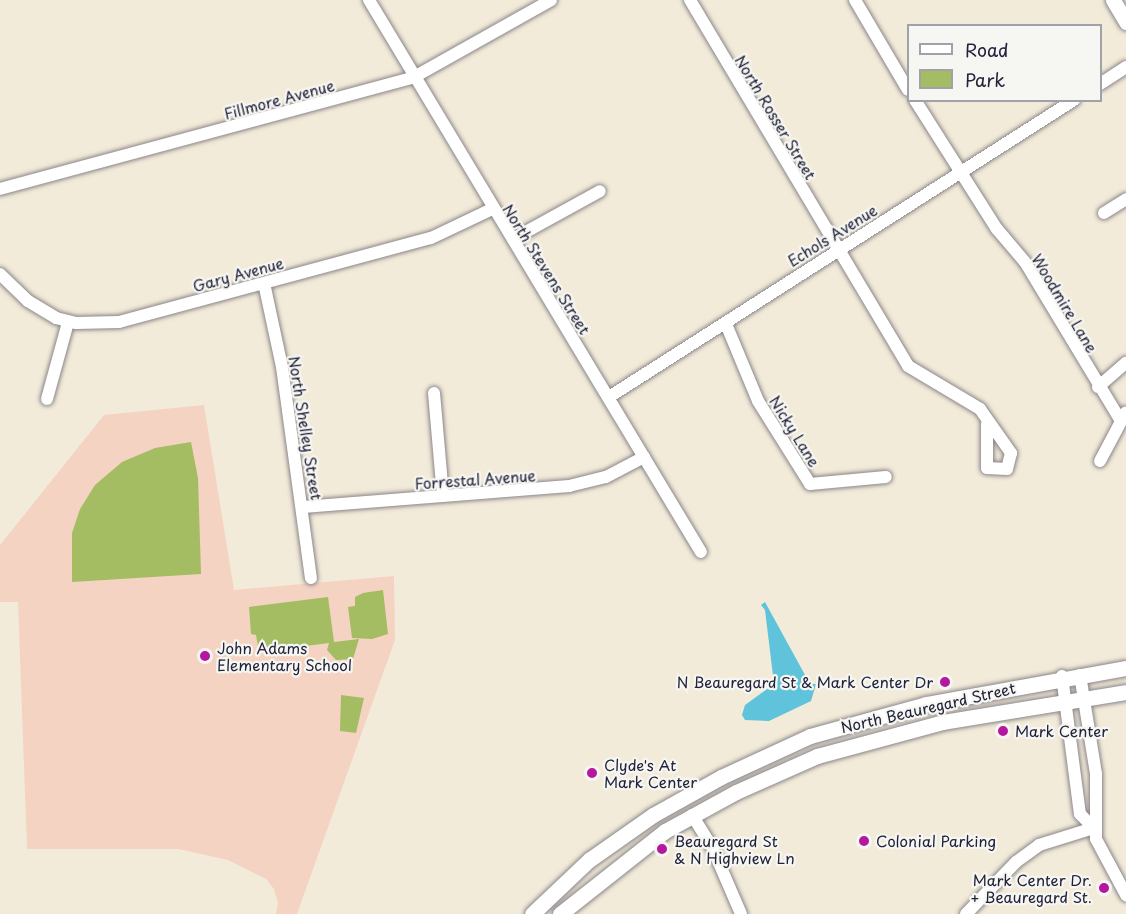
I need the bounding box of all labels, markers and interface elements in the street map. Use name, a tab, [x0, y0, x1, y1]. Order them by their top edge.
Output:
legend	[907, 24, 1102, 102]
text: Road	[965, 36, 1009, 63]
street label: North Rosser Street	[731, 51, 821, 183]
text: Park	[965, 66, 1005, 93]
street label: Fillmore Avenue	[222, 76, 336, 122]
street label: North Stevens Street	[499, 200, 595, 338]
street label: Echols Avenue	[784, 201, 880, 269]
street label: Woodmire Lane	[1028, 250, 1102, 356]
street label: Gary Avenue	[191, 253, 285, 295]
street label: North Shelley Street	[286, 353, 326, 503]
street label: Nicky Lane	[766, 391, 824, 471]
street label: Forrestal Avenue	[414, 466, 536, 492]
place label: John Adams Elementary School	[217, 638, 352, 673]
marker: John Adams Elementary School	[198, 649, 212, 663]
place label: N Beauregard St & Mark Center Dr	[674, 673, 933, 691]
marker: N Beauregard St & Mark Center Dr	[938, 675, 952, 689]
street label: North Beauregard Street	[838, 678, 1018, 736]
place label: Mark Center	[1015, 722, 1109, 740]
marker: Mark Center	[996, 724, 1010, 738]
place label: Clyde's At Mark Center	[604, 755, 698, 790]
marker: Clyde's At Mark Center	[585, 766, 599, 780]
place label: Beauregard St & N Highview Ln	[674, 831, 794, 866]
place label: Colonial Parking	[876, 832, 996, 850]
marker: Colonial Parking	[857, 834, 871, 848]
marker: Beauregard St & N Highview Ln	[655, 842, 669, 856]
place label: Mark Center Dr. + Beauregard St.	[969, 870, 1092, 905]
marker: Mark Center Dr. + Beauregard St.	[1097, 881, 1111, 895]

